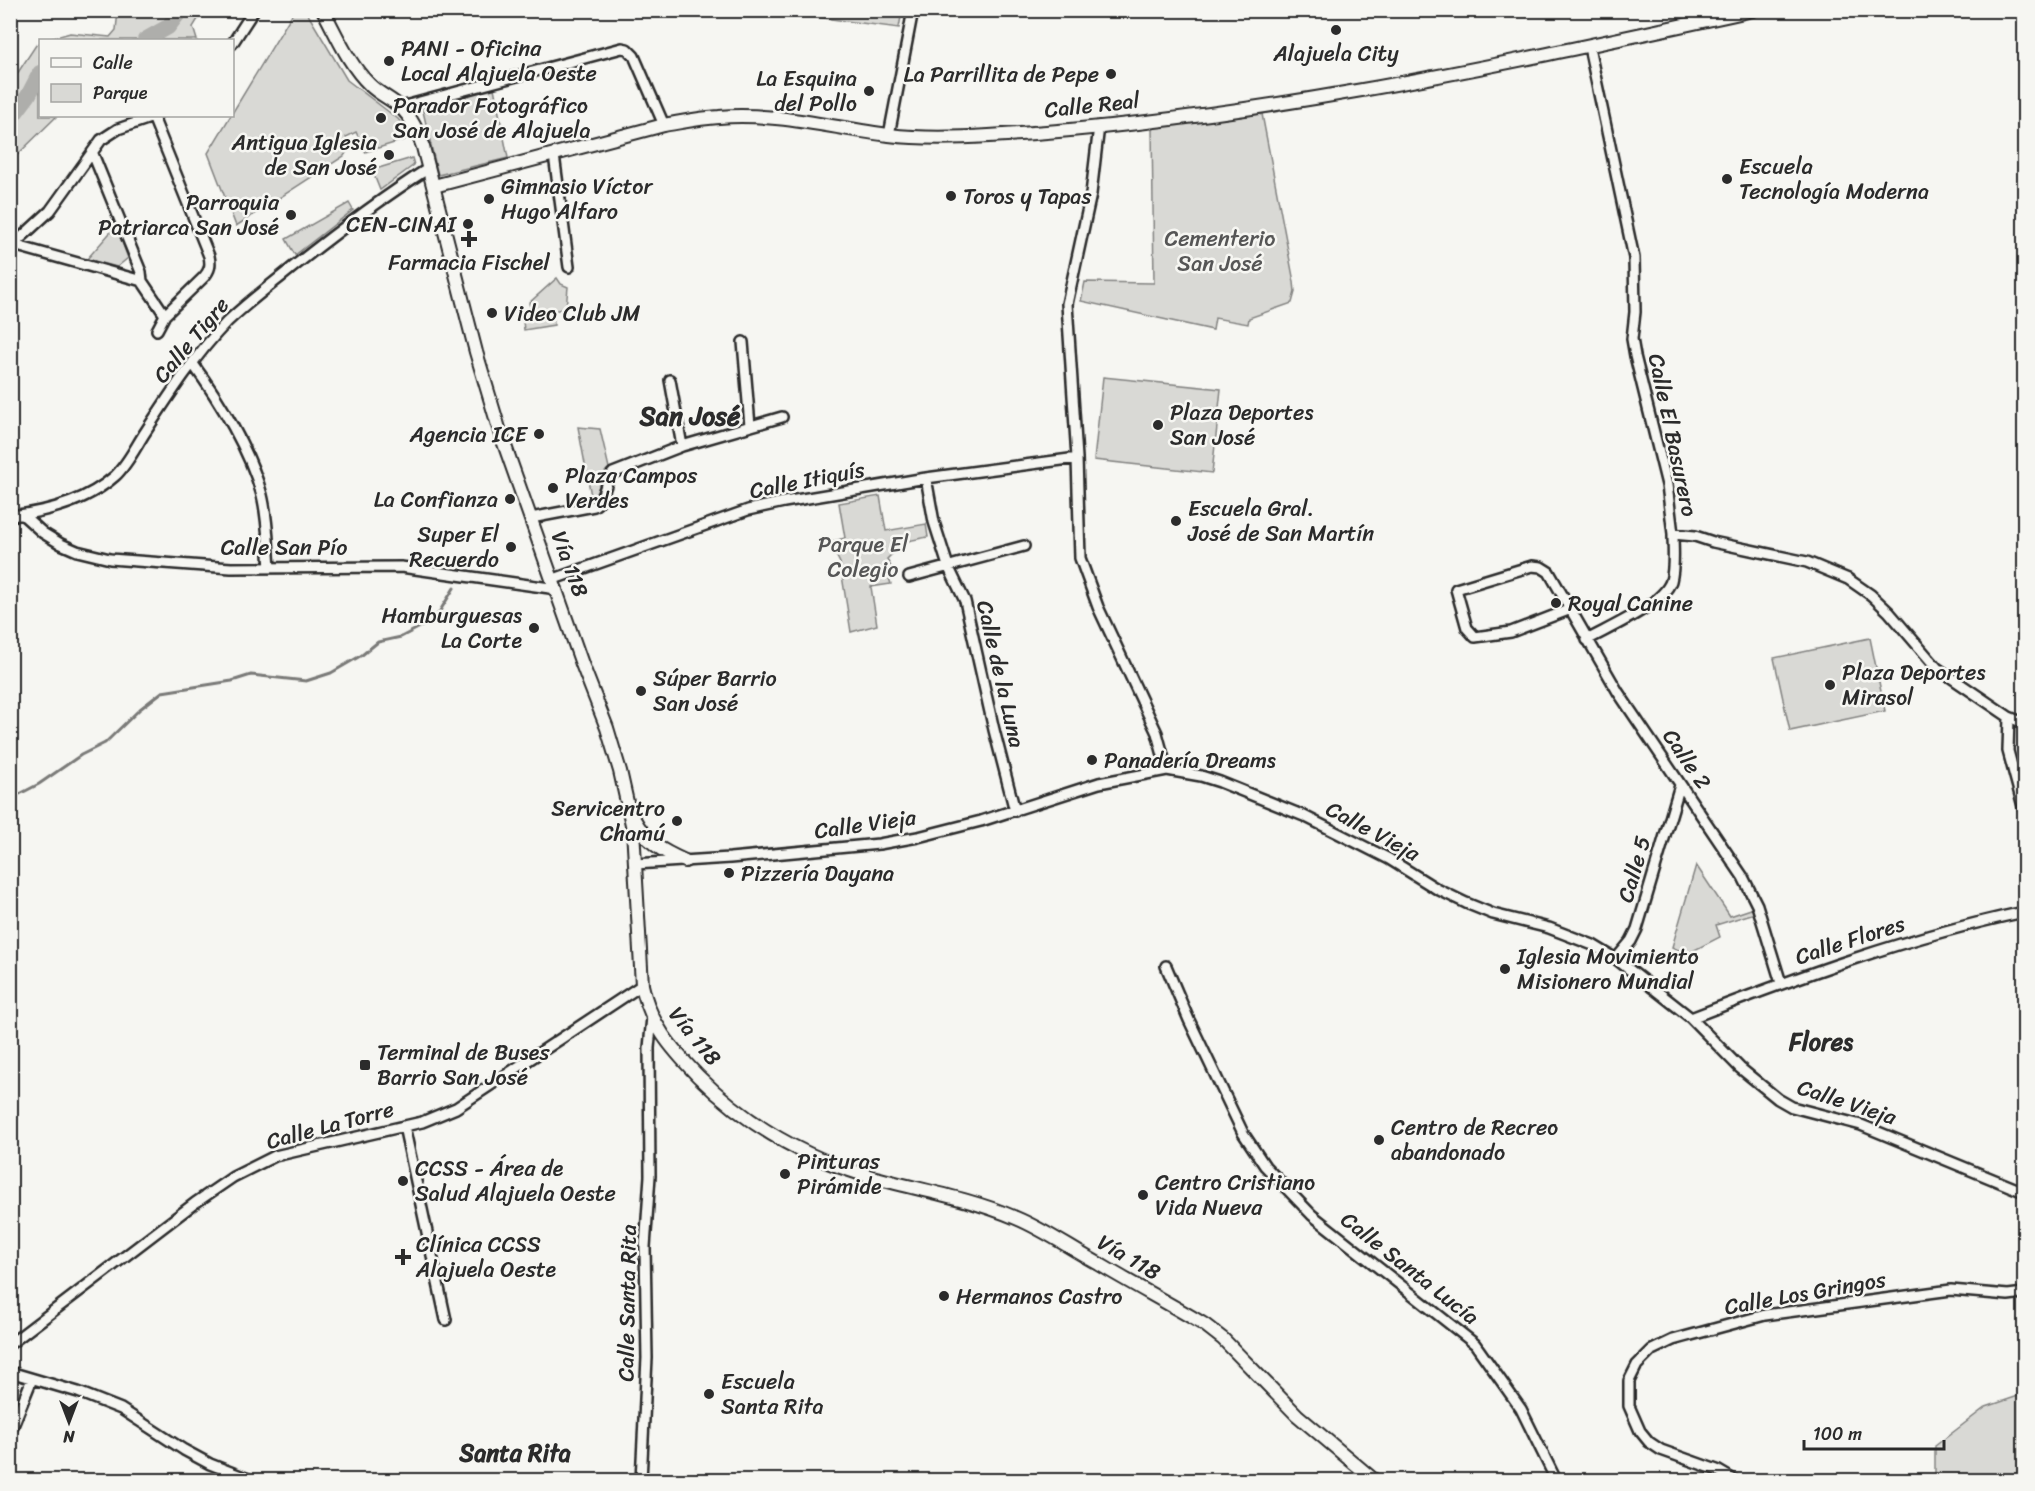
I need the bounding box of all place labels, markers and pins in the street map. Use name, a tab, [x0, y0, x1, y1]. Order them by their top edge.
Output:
marker: Alajuela City	[1329, 23, 1343, 37]
place label: PANI - Oficina Local Alajuela Oeste	[401, 29, 597, 93]
place label: Alajuela City	[1272, 34, 1399, 73]
marker: PANI - Oficina Local Alajuela Oeste	[382, 54, 396, 68]
place label: La Parrillita de Pepe	[904, 55, 1099, 94]
place label: La Esquina del Pollo	[756, 59, 857, 123]
marker: La Parrillita de Pepe	[1104, 67, 1118, 81]
marker: La Esquina del Pollo	[862, 84, 876, 98]
place label: Parador Fotográfico San José de Alajuela	[393, 86, 591, 150]
marker: Parador Fotográfico San José de Alajuela	[374, 111, 388, 125]
place label: Antigua Iglesia de San José	[231, 123, 377, 187]
place label: Escuela Tecnología Moderna	[1739, 147, 1929, 211]
marker: Antigua Iglesia de San José	[382, 148, 396, 162]
place label: Gimnasio Víctor Hugo Alfaro	[501, 167, 653, 231]
marker: Escuela Tecnología Moderna	[1720, 172, 1734, 186]
place label: Toros y Tapas	[963, 177, 1092, 216]
place label: Parroquia Patriarca San José	[98, 183, 280, 247]
marker: Toros y Tapas	[944, 189, 958, 203]
marker: Gimnasio Víctor Hugo Alfaro	[482, 192, 496, 206]
place label: CEN-CINAI	[346, 205, 457, 244]
marker: Parroquia Patriarca San José	[284, 208, 298, 222]
marker: CEN-CINAI	[461, 217, 475, 231]
marker: Farmacia Fischel	[462, 232, 476, 246]
place label: Farmacia Fischel	[388, 243, 550, 282]
place label: Video Club JM	[504, 294, 640, 333]
marker: Video Club JM	[485, 306, 499, 320]
place label: Plaza Deportes San José	[1170, 393, 1313, 457]
place label: Agencia ICE	[409, 415, 529, 454]
marker: Plaza Deportes San José	[1151, 418, 1165, 432]
marker: Agencia ICE	[532, 427, 546, 441]
place label: Plaza Campos Verdes	[565, 456, 698, 520]
place label: La Confianza	[374, 480, 498, 519]
marker: Plaza Campos Verdes	[546, 481, 560, 495]
place label: Escuela Gral. José de San Martín	[1187, 489, 1374, 553]
marker: La Confianza	[503, 492, 517, 506]
marker: Escuela Gral. José de San Martín	[1169, 514, 1183, 528]
place label: Super El Recuerdo	[409, 515, 500, 579]
marker: Super El Recuerdo	[504, 540, 518, 554]
place label: Royal Canine	[1568, 584, 1693, 623]
place label: Hamburguesas La Corte	[382, 596, 522, 660]
marker: Royal Canine	[1549, 596, 1563, 610]
marker: Hamburguesas La Corte	[527, 621, 541, 635]
place label: Plaza Deportes Mirasol	[1842, 653, 1985, 717]
place label: Súper Barrio San José	[653, 659, 777, 723]
marker: Plaza Deportes Mirasol	[1823, 678, 1837, 692]
marker: Súper Barrio San José	[634, 684, 648, 698]
place label: Panadería Dreams	[1104, 741, 1276, 780]
marker: Panadería Dreams	[1085, 753, 1099, 767]
place label: Servicentro Chamú	[551, 789, 665, 853]
marker: Servicentro Chamú	[670, 814, 684, 828]
place label: Pizzería Dayana	[741, 854, 894, 893]
marker: Pizzería Dayana	[722, 866, 736, 880]
place label: Iglesia Movimiento Misionero Mundial	[1516, 937, 1699, 1001]
marker: Iglesia Movimiento Misionero Mundial	[1498, 962, 1512, 976]
place label: Terminal de Buses Barrio San José	[377, 1033, 550, 1097]
marker: Terminal de Buses Barrio San José	[358, 1058, 372, 1072]
place label: Centro de Recreo abandonado	[1391, 1108, 1558, 1172]
marker: Centro de Recreo abandonado	[1372, 1133, 1386, 1147]
place label: Pinturas Pirámide	[797, 1142, 882, 1206]
place label: CCSS - Área de Salud Alajuela Oeste	[415, 1149, 616, 1213]
place label: Centro Cristiano Vida Nueva	[1155, 1163, 1315, 1227]
marker: Pinturas Pirámide	[778, 1167, 792, 1181]
marker: CCSS - Área de Salud Alajuela Oeste	[396, 1174, 410, 1188]
marker: Centro Cristiano Vida Nueva	[1136, 1188, 1150, 1202]
place label: Clínica CCSS Alajuela Oeste	[415, 1225, 557, 1289]
marker: Clínica CCSS Alajuela Oeste	[394, 1248, 412, 1266]
place label: Hermanos Castro	[956, 1277, 1122, 1316]
marker: Hermanos Castro	[937, 1289, 951, 1303]
place label: Escuela Santa Rita	[721, 1362, 823, 1426]
marker: Escuela Santa Rita	[702, 1387, 716, 1401]

